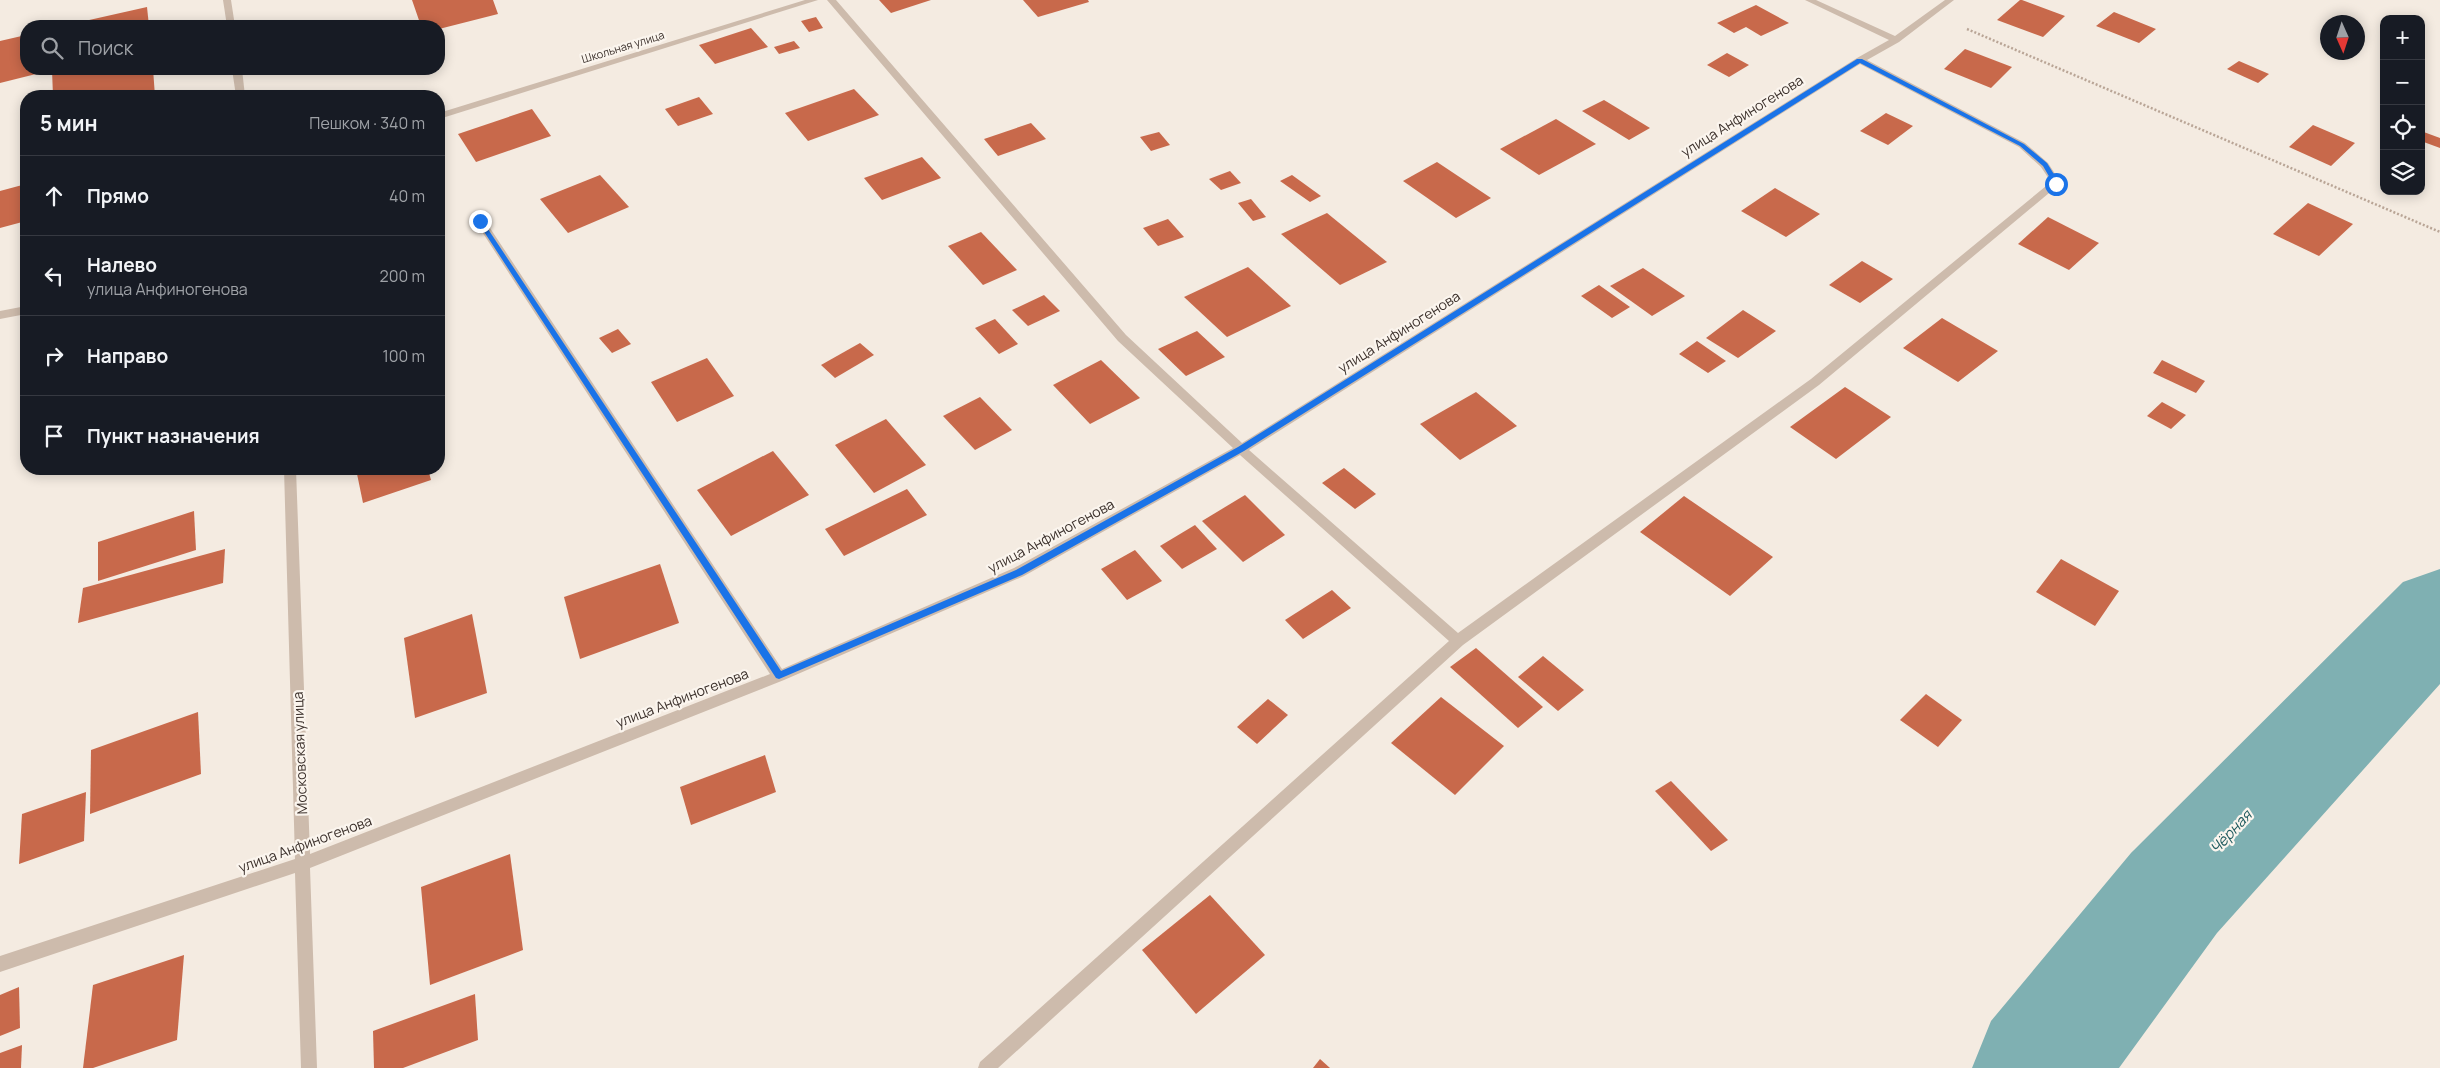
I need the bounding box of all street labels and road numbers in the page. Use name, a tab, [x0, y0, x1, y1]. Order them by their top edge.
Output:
street label: Школьная улица	[580, 27, 666, 66]
street label: улица Анфиногенова	[1677, 70, 1806, 161]
street label: улица Анфиногенова	[1334, 286, 1463, 377]
street label: улица Анфиногенова	[984, 494, 1117, 577]
street label: улица Анфиногенова	[613, 663, 751, 732]
street label: Московская улица	[288, 691, 311, 815]
street label: улица Анфиногенова	[236, 811, 374, 877]

